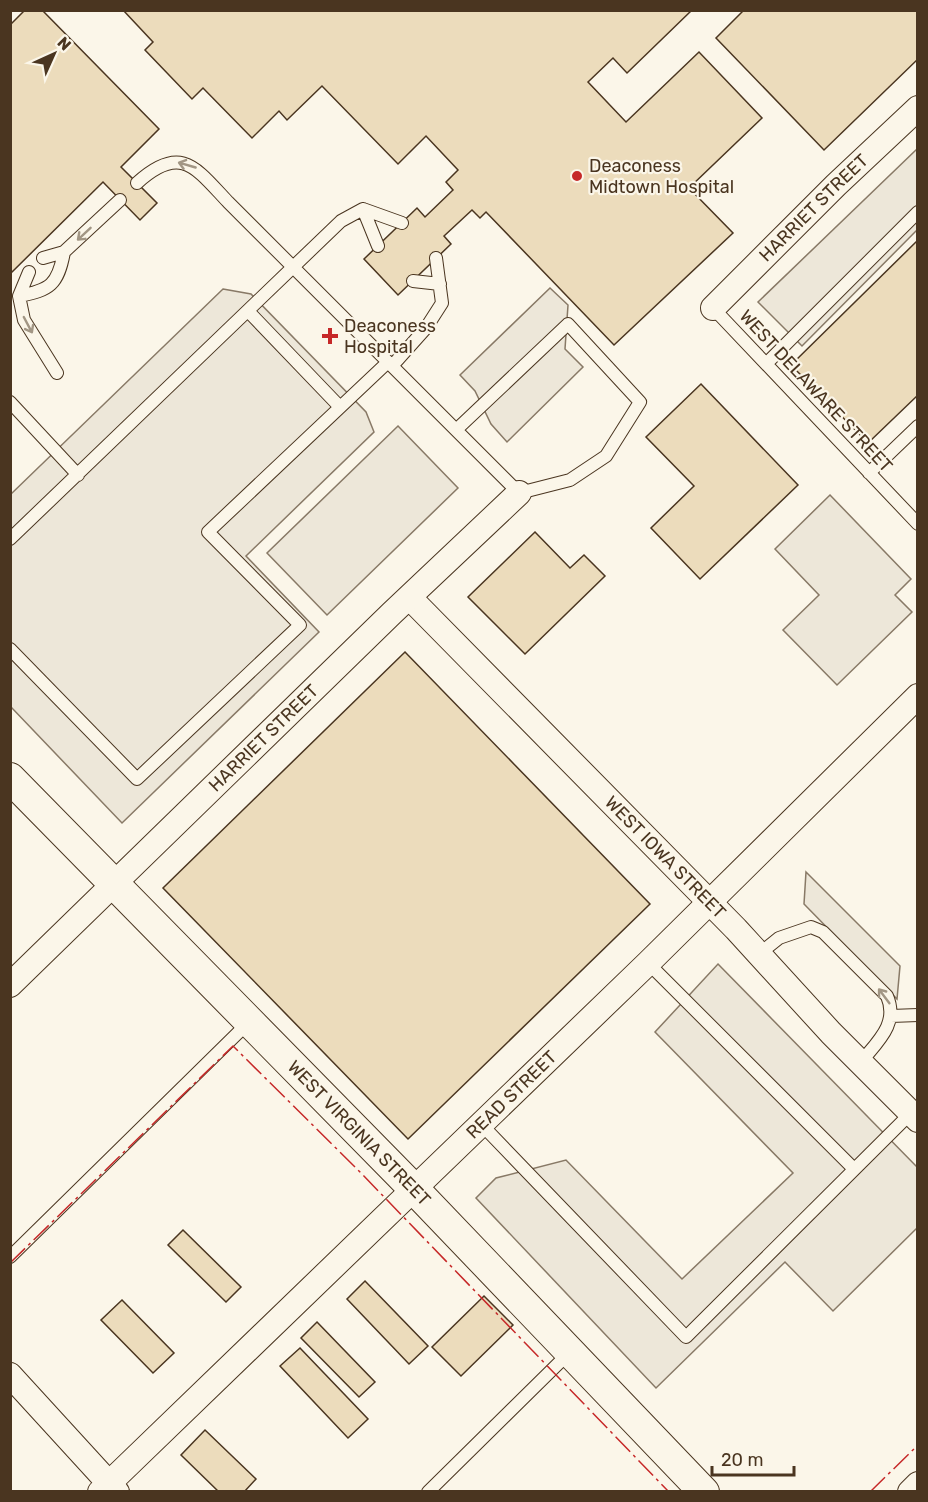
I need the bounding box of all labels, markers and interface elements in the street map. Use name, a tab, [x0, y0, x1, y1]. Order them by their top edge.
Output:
north arrow	[24, 24, 84, 84]
text: N	[53, 33, 75, 55]
street label: HARRIET STREET	[755, 149, 873, 266]
place label: Deaconess Midtown Hospital	[589, 155, 734, 198]
one-way arrow	[178, 159, 197, 171]
marker: Deaconess Midtown Hospital	[570, 169, 584, 183]
one-way arrow	[77, 226, 92, 240]
street label: WEST DELAWARE STREET	[735, 305, 897, 477]
one-way arrow	[23, 315, 34, 333]
place label: Deaconess Hospital	[344, 315, 436, 358]
marker: Deaconess Hospital	[321, 327, 339, 345]
street label: HARRIET STREET	[204, 680, 323, 796]
street label: WEST IOWA STREET	[600, 791, 731, 923]
one-way arrow	[878, 988, 891, 1004]
street label: READ STREET	[462, 1046, 561, 1143]
street label: WEST VIRGINIA STREET	[283, 1056, 435, 1210]
scale bar	[712, 1439, 794, 1477]
text: 20 m	[721, 1449, 763, 1471]

